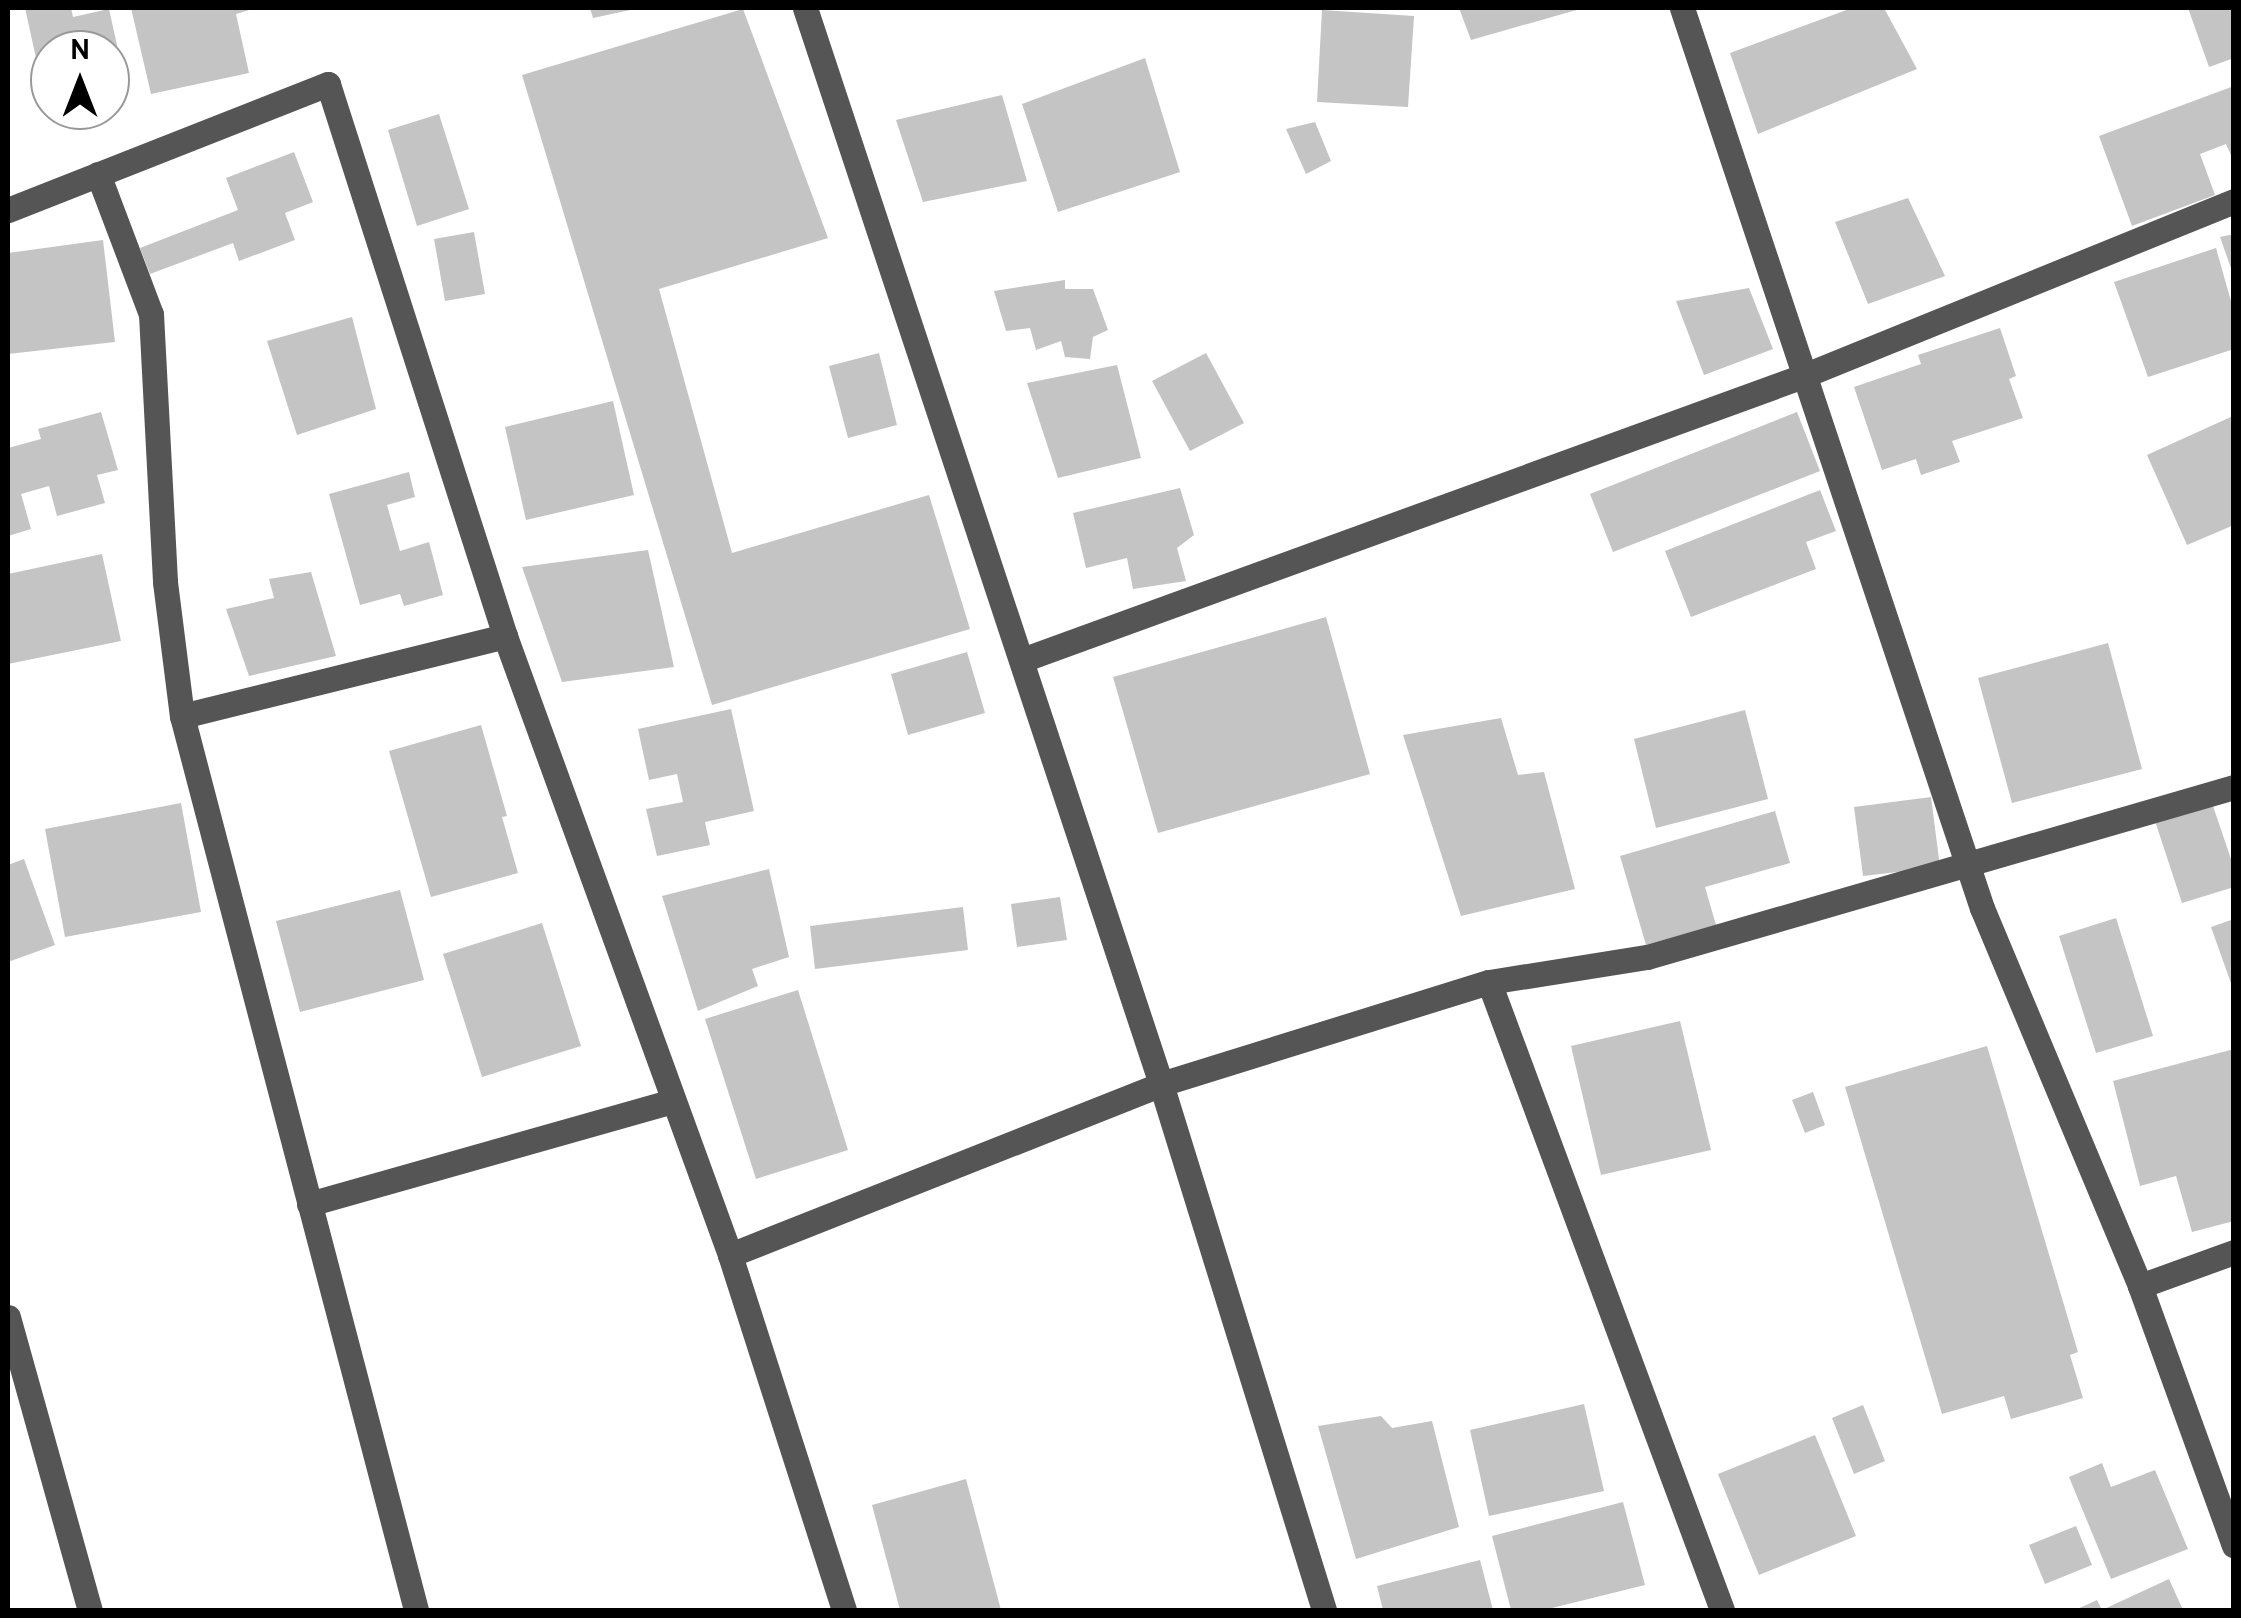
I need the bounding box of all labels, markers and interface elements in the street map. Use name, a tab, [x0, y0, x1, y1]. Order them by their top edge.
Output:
north arrow	[30, 30, 130, 130]
text: N	[70, 34, 90, 70]

